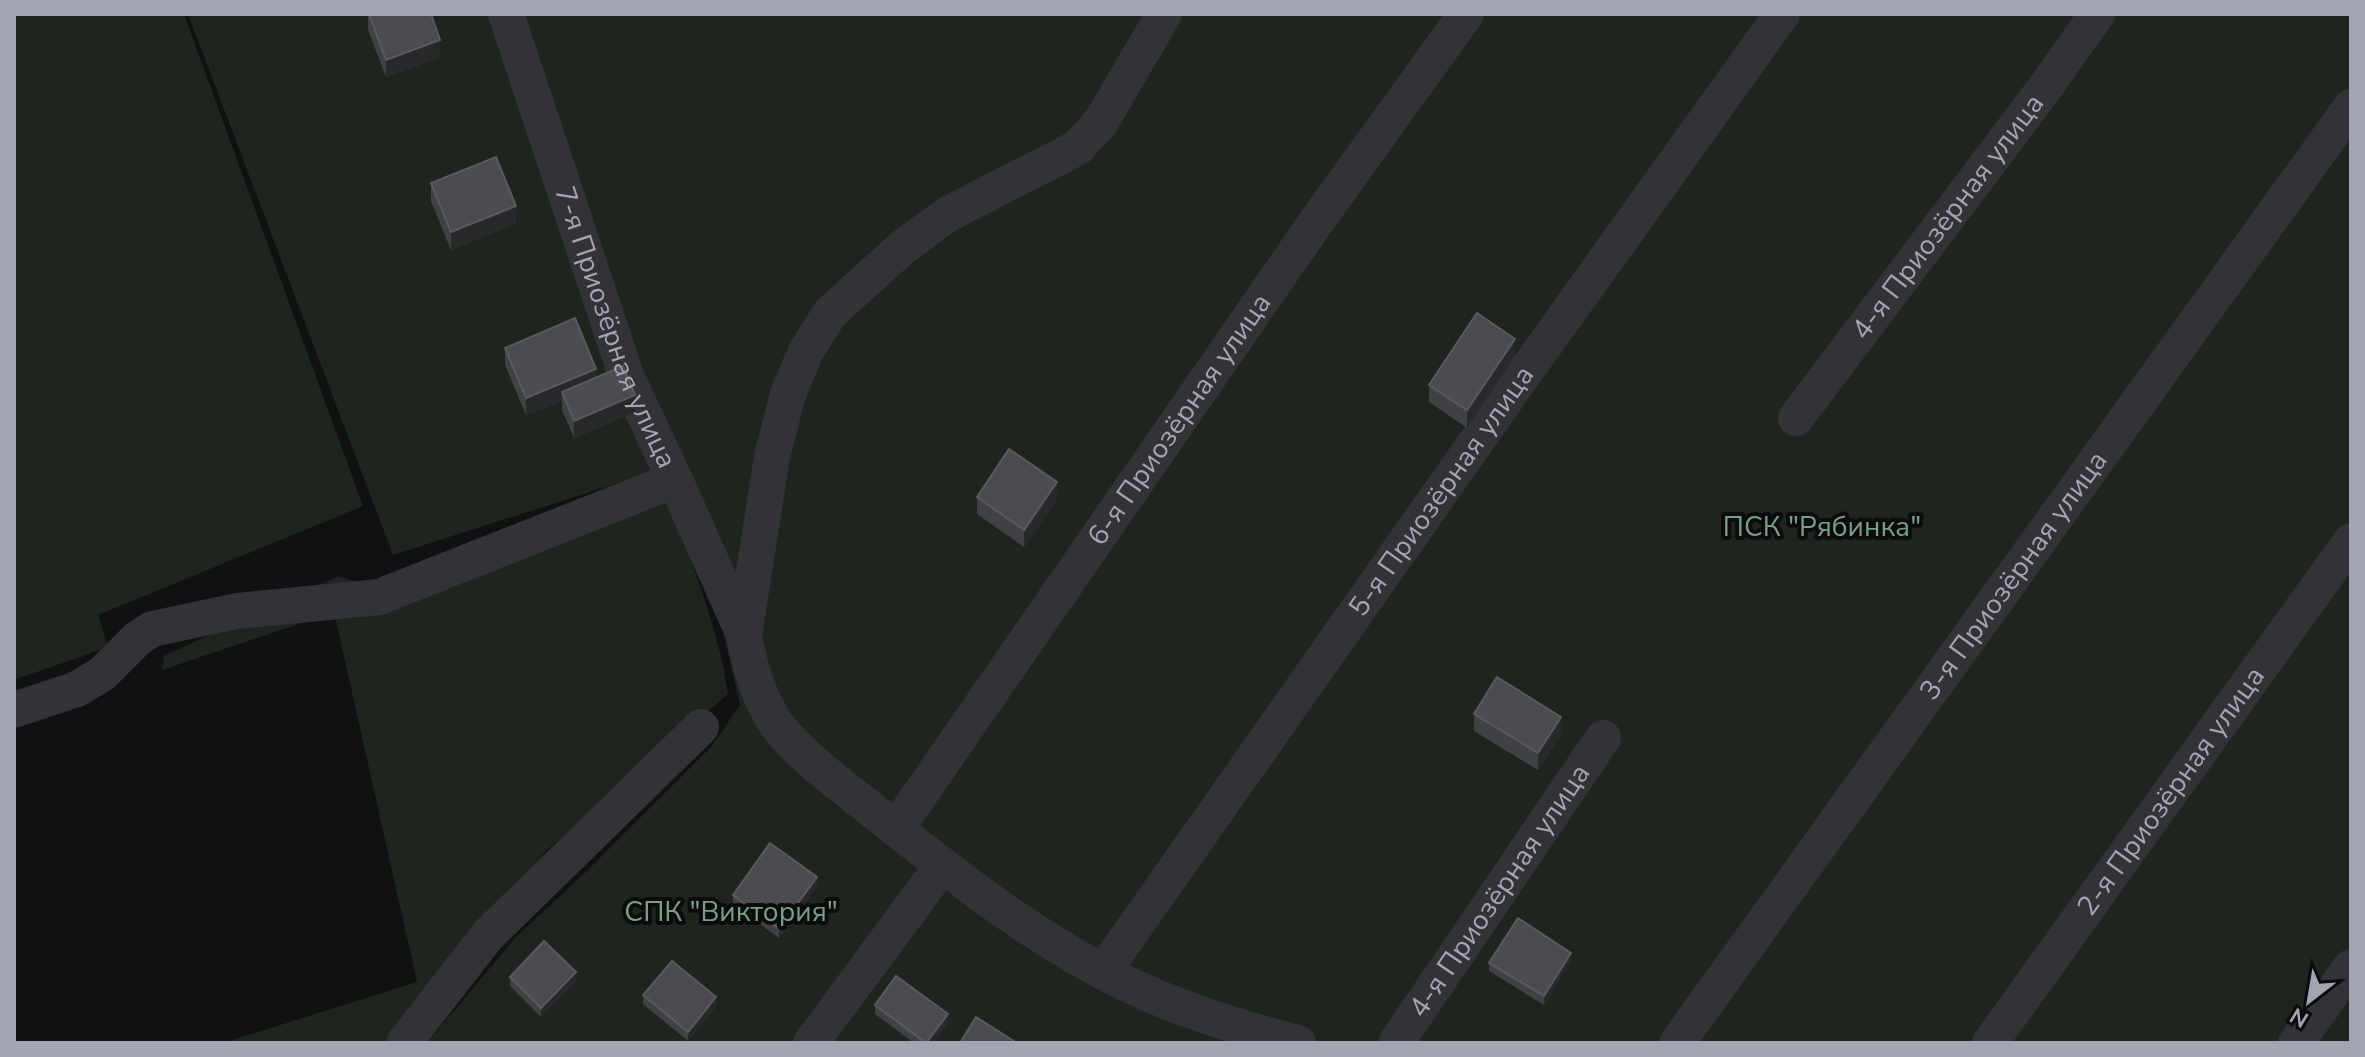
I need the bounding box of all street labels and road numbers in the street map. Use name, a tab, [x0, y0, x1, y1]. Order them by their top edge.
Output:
street label: 4-я Приозёрная улица	[1843, 86, 2053, 347]
street label: 7-я Приозёрная улица	[546, 181, 686, 475]
street label: 6-я Приозёрная улица	[1079, 286, 1280, 553]
street label: 5-я Приозёрная улица	[1340, 358, 1543, 624]
street label: 3-я Приозёрная улица	[1911, 443, 2116, 708]
street label: 2-я Приозёрная улица	[2068, 659, 2274, 924]
street label: 4-я Приозёрная улица	[1400, 757, 1599, 1025]

